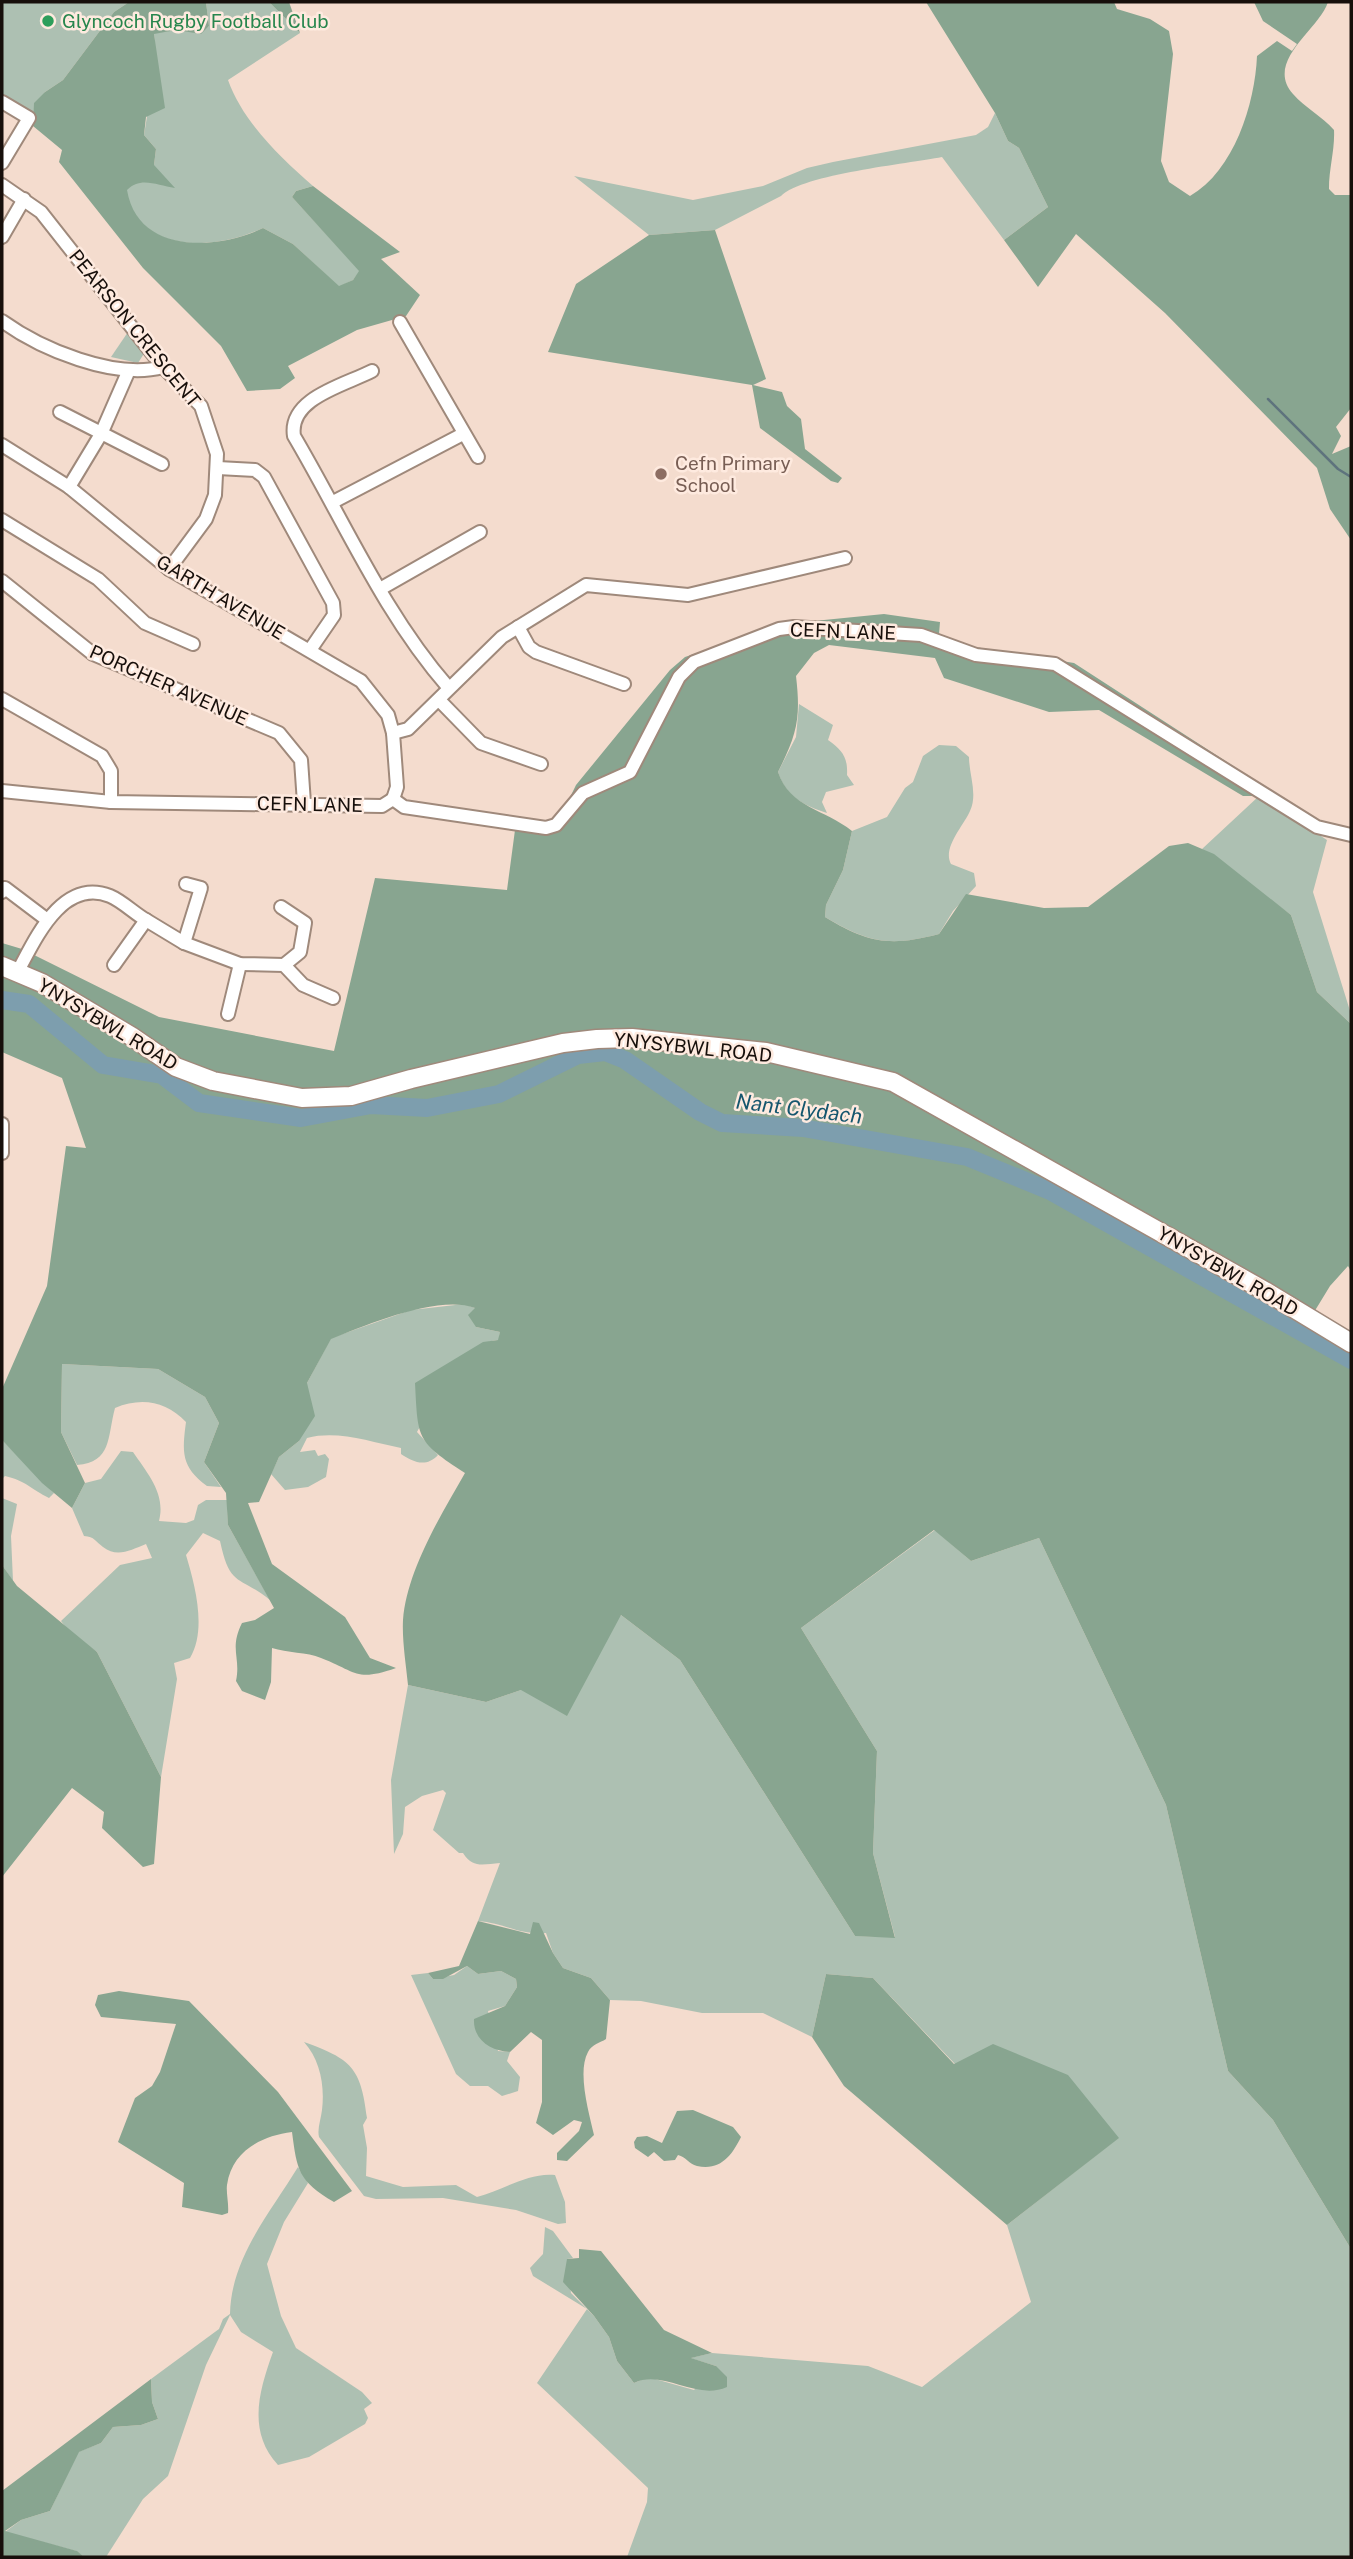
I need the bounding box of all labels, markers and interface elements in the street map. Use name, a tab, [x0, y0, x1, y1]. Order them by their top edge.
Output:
place label: Glyncoch Rugby Football Club	[62, 10, 329, 32]
marker: Glyncoch Rugby Football Club	[40, 13, 56, 29]
street label: PEARSON CRESCENT	[65, 245, 205, 411]
place label: Cefn Primary School	[675, 452, 791, 496]
marker: Cefn Primary School	[653, 466, 669, 482]
street label: GARTH AVENUE	[153, 550, 289, 644]
street label: CEFN LANE	[790, 618, 896, 644]
street label: PORCHER AVENUE	[86, 640, 252, 730]
street label: CEFN LANE	[257, 792, 363, 816]
street label: YNYSYBWL ROAD	[34, 974, 182, 1074]
street label: YNYSYBWL ROAD	[613, 1028, 773, 1066]
water label: Nant Clydach	[734, 1088, 864, 1129]
street label: YNYSYBWL ROAD	[1154, 1222, 1302, 1320]

